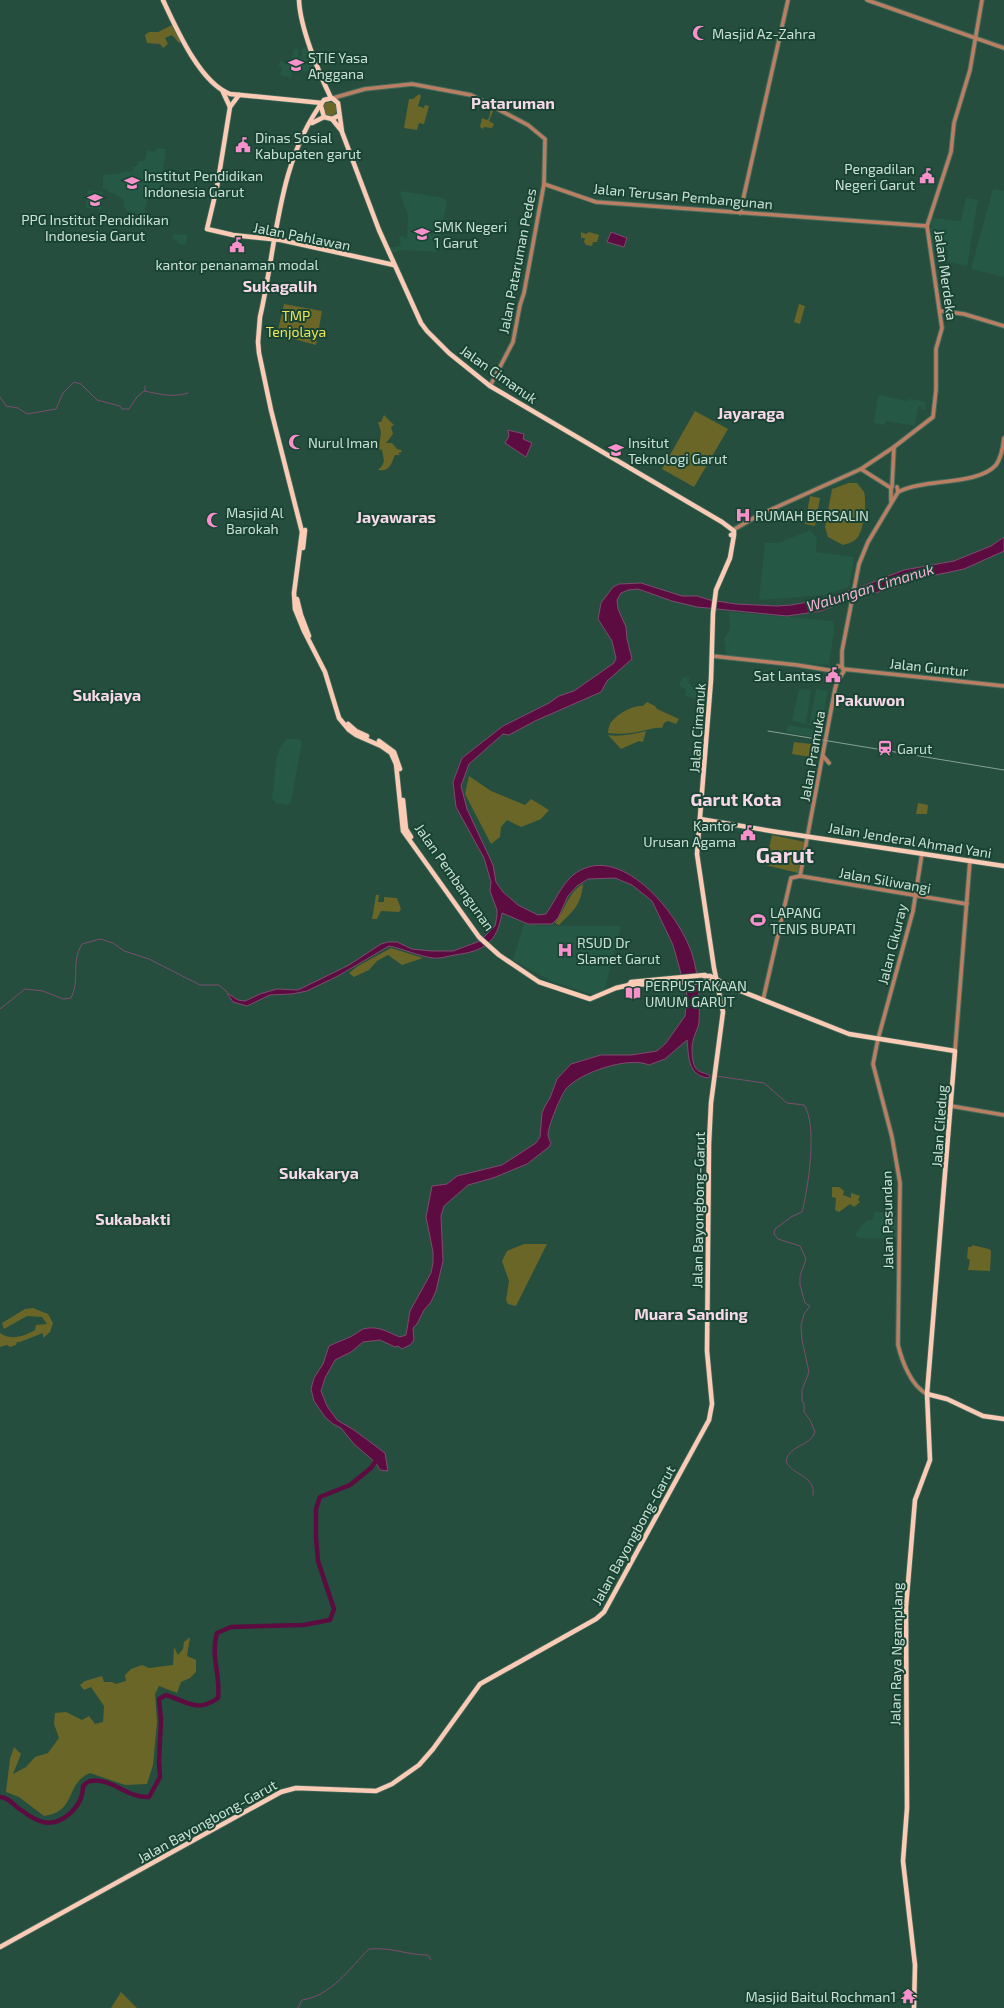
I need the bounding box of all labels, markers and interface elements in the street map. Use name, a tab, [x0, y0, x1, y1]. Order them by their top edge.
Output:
mosque icon: Masjid Az-Zahra	[691, 24, 709, 42]
place label: Masjid Az-Zahra	[712, 25, 816, 42]
place label: STIE Yasa Anggana	[308, 49, 368, 82]
school or university icon: STIE Yasa Anggana	[287, 56, 305, 74]
district label: Pataruman	[471, 93, 555, 112]
place label: Dinas Sosial Kabupaten garut	[255, 129, 361, 162]
public building icon: Dinas Sosial Kabupaten garut	[234, 136, 252, 154]
place label: Pengadilan Negeri Garut	[835, 160, 915, 193]
place label: Institut Pendidikan Indonesia Garut	[144, 167, 263, 200]
public building icon: Pengadilan Negeri Garut	[918, 167, 936, 185]
school or university icon: Institut Pendidikan Indonesia Garut	[123, 174, 141, 192]
street label: Jalan Terusan Pembangunan	[592, 180, 774, 212]
street label: Jalan Pataruman Pedes	[495, 187, 539, 335]
school or university icon: PPG Institut Pendidikan Indonesia Garut	[86, 191, 104, 209]
place label: PPG Institut Pendidikan Indonesia Garut	[21, 211, 169, 244]
street label: Jalan Pahlawan	[252, 218, 352, 254]
place label: SMK Negeri 1 Garut	[434, 218, 507, 251]
school or university icon: SMK Negeri 1 Garut	[413, 225, 431, 243]
street label: Jalan Merdeka	[931, 229, 961, 321]
public building icon: kantor penanaman modal	[228, 236, 246, 254]
place label: kantor penanaman modal	[155, 256, 319, 273]
district label: Sukagalih	[243, 276, 317, 295]
park label: TMP Tenjolaya	[266, 307, 326, 340]
street label: Jalan Cimanuk	[457, 341, 541, 407]
district label: Jayaraga	[717, 403, 785, 423]
mosque icon: Nurul Iman	[287, 433, 305, 451]
place label: Nurul Iman	[308, 434, 378, 451]
place label: Insitut Teknologi Garut	[628, 434, 727, 467]
school or university icon: Insitut Teknologi Garut	[607, 441, 625, 459]
place label: Masjid Al Barokah	[226, 504, 285, 537]
hospital icon: RUMAH BERSALIN	[734, 506, 752, 524]
district label: Jayawaras	[356, 507, 436, 527]
place label: RUMAH BERSALIN	[755, 507, 869, 524]
mosque icon: Masjid Al Barokah	[205, 511, 223, 529]
water label: Walungan Cimanuk	[804, 559, 936, 615]
street label: Jalan Guntur	[889, 654, 970, 680]
public building icon: Sat Lantas	[824, 666, 842, 684]
place label: Sat Lantas	[754, 667, 821, 684]
street label: Jalan Cimanuk	[685, 682, 709, 774]
district label: Sukajaya	[73, 685, 141, 705]
district label: Pakuwon	[835, 690, 905, 709]
street label: Jalan Pramuka	[796, 709, 828, 803]
station icon: Garut	[876, 739, 894, 757]
place label: Garut	[897, 740, 932, 757]
district label: Garut Kota	[691, 788, 781, 810]
place label: Kantor Urusan Agama	[643, 817, 736, 850]
street label: Jalan Jenderal Ahmad Yani	[827, 819, 993, 861]
street label: Jalan Pembangunan	[412, 820, 498, 934]
public building icon: Kantor Urusan Agama	[739, 824, 757, 842]
district label: Garut	[756, 841, 814, 867]
street label: Jalan Siliwangi	[838, 864, 932, 896]
street label: Jalan Cikuray	[874, 901, 910, 986]
place label: LAPANG TENIS BUPATI	[770, 904, 856, 937]
sports icon: LAPANG TENIS BUPATI	[749, 911, 767, 929]
place label: RSUD Dr Slamet Garut	[577, 934, 660, 967]
hospital icon: RSUD Dr Slamet Garut	[556, 941, 574, 959]
place label: PERPUSTAKAAN UMUM GARUT	[645, 977, 747, 1010]
library icon: PERPUSTAKAAN UMUM GARUT	[624, 984, 642, 1002]
street label: Jalan Ciledug	[928, 1084, 950, 1168]
street label: Jalan Bayongbong-Garut	[688, 1132, 708, 1288]
district label: Sukakarya	[279, 1163, 359, 1183]
street label: Jalan Pasundan	[878, 1171, 896, 1269]
district label: Sukabakti	[95, 1209, 171, 1228]
district label: Muara Sanding	[634, 1304, 748, 1323]
street label: Jalan Bayongbong-Garut	[588, 1462, 678, 1608]
street label: Jalan Raya Ngamplang	[886, 1582, 906, 1726]
street label: Jalan Bayongbong-Garut	[134, 1776, 280, 1866]
temple icon: Masjid Baitul Rochman1	[899, 1987, 917, 2005]
place label: Masjid Baitul Rochman1	[746, 1988, 896, 2005]

